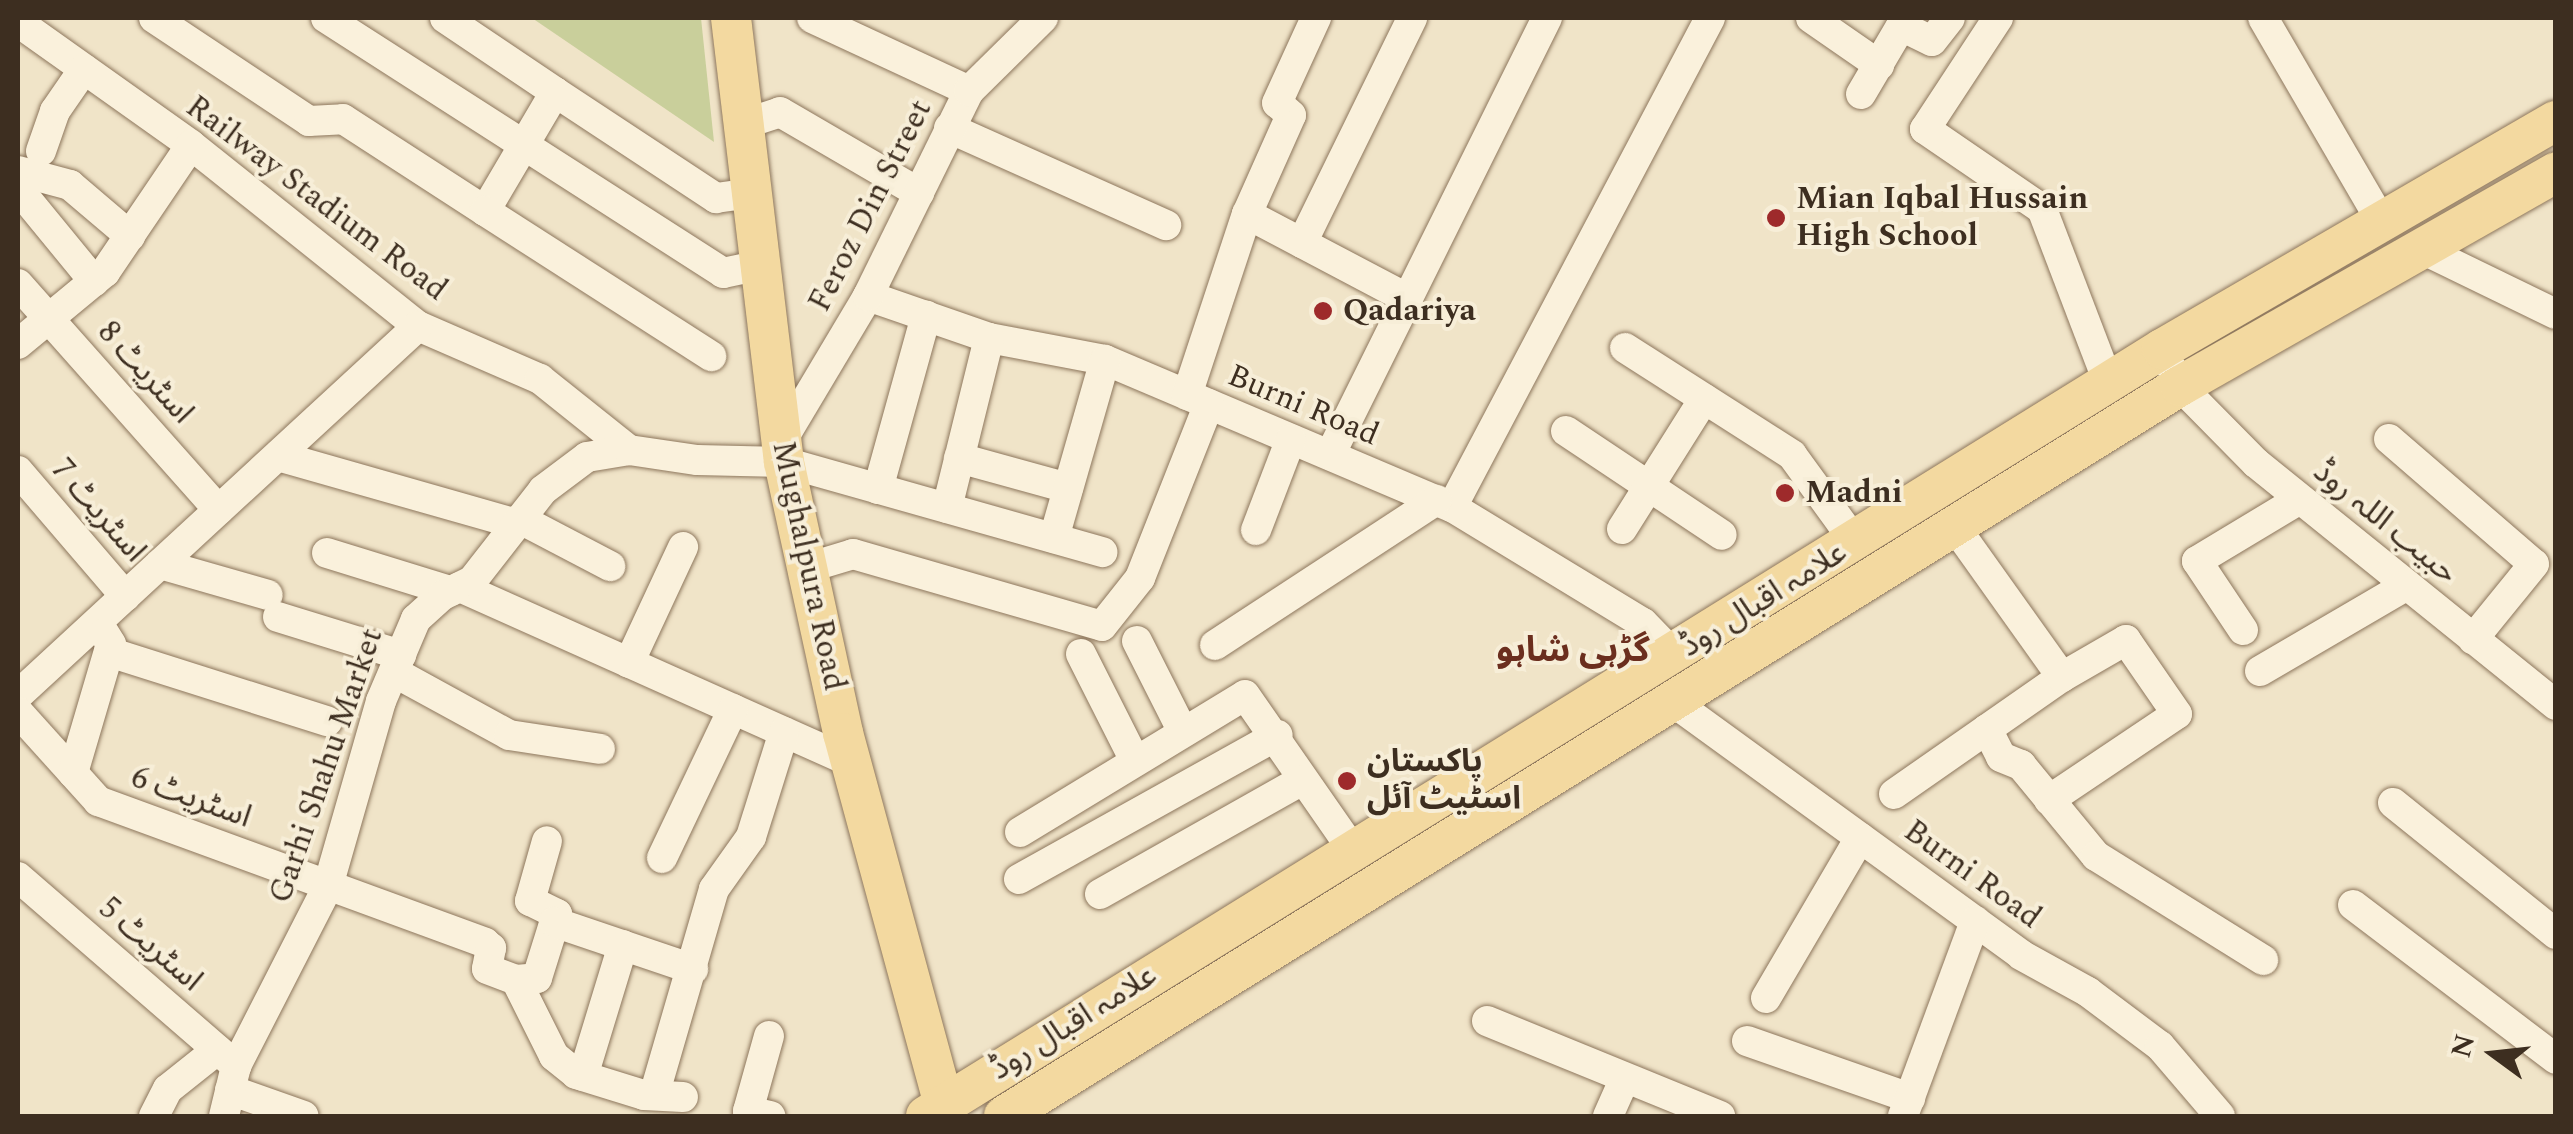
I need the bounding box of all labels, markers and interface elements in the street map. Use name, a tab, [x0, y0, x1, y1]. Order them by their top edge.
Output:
street label: Railway Stadium Road	[178, 88, 454, 310]
street label: Feroz Din Street	[801, 94, 941, 318]
place label: Mian Iqbal Hussain High School	[1796, 181, 2088, 256]
marker: Mian Iqbal Hussain High School	[1765, 207, 1787, 229]
place label: Qadariya	[1343, 292, 1476, 330]
marker: Qadariya	[1312, 300, 1334, 322]
street label: اسٹریٹ 8	[89, 314, 201, 432]
street label: Burni Road	[1222, 357, 1384, 455]
street label: Mughalpura Road	[763, 438, 853, 694]
street label: اسٹریٹ 7	[43, 451, 153, 571]
street label: حبیب اللہ روڈ	[2305, 453, 2465, 593]
place label: Madni	[1805, 474, 1902, 512]
marker: Madni	[1774, 482, 1796, 504]
street label: علامہ اقبال روڈ	[1674, 534, 1854, 666]
street label: Garhi Shahu Market	[262, 624, 392, 908]
district label: گڑہی شاہو	[1496, 630, 1650, 672]
place label: پاکستان اسٹیٹ آئل	[1367, 744, 1521, 819]
street label: اسٹریٹ 6	[126, 759, 256, 837]
marker: پاکستان اسٹیٹ آئل	[1336, 770, 1358, 792]
street label: Burni Road	[1896, 812, 2048, 938]
street label: اسٹریٹ 5	[90, 890, 210, 1000]
street label: علامہ اقبال روڈ	[984, 957, 1164, 1089]
north arrow	[2443, 1004, 2543, 1104]
text: N	[2440, 1030, 2487, 1063]

